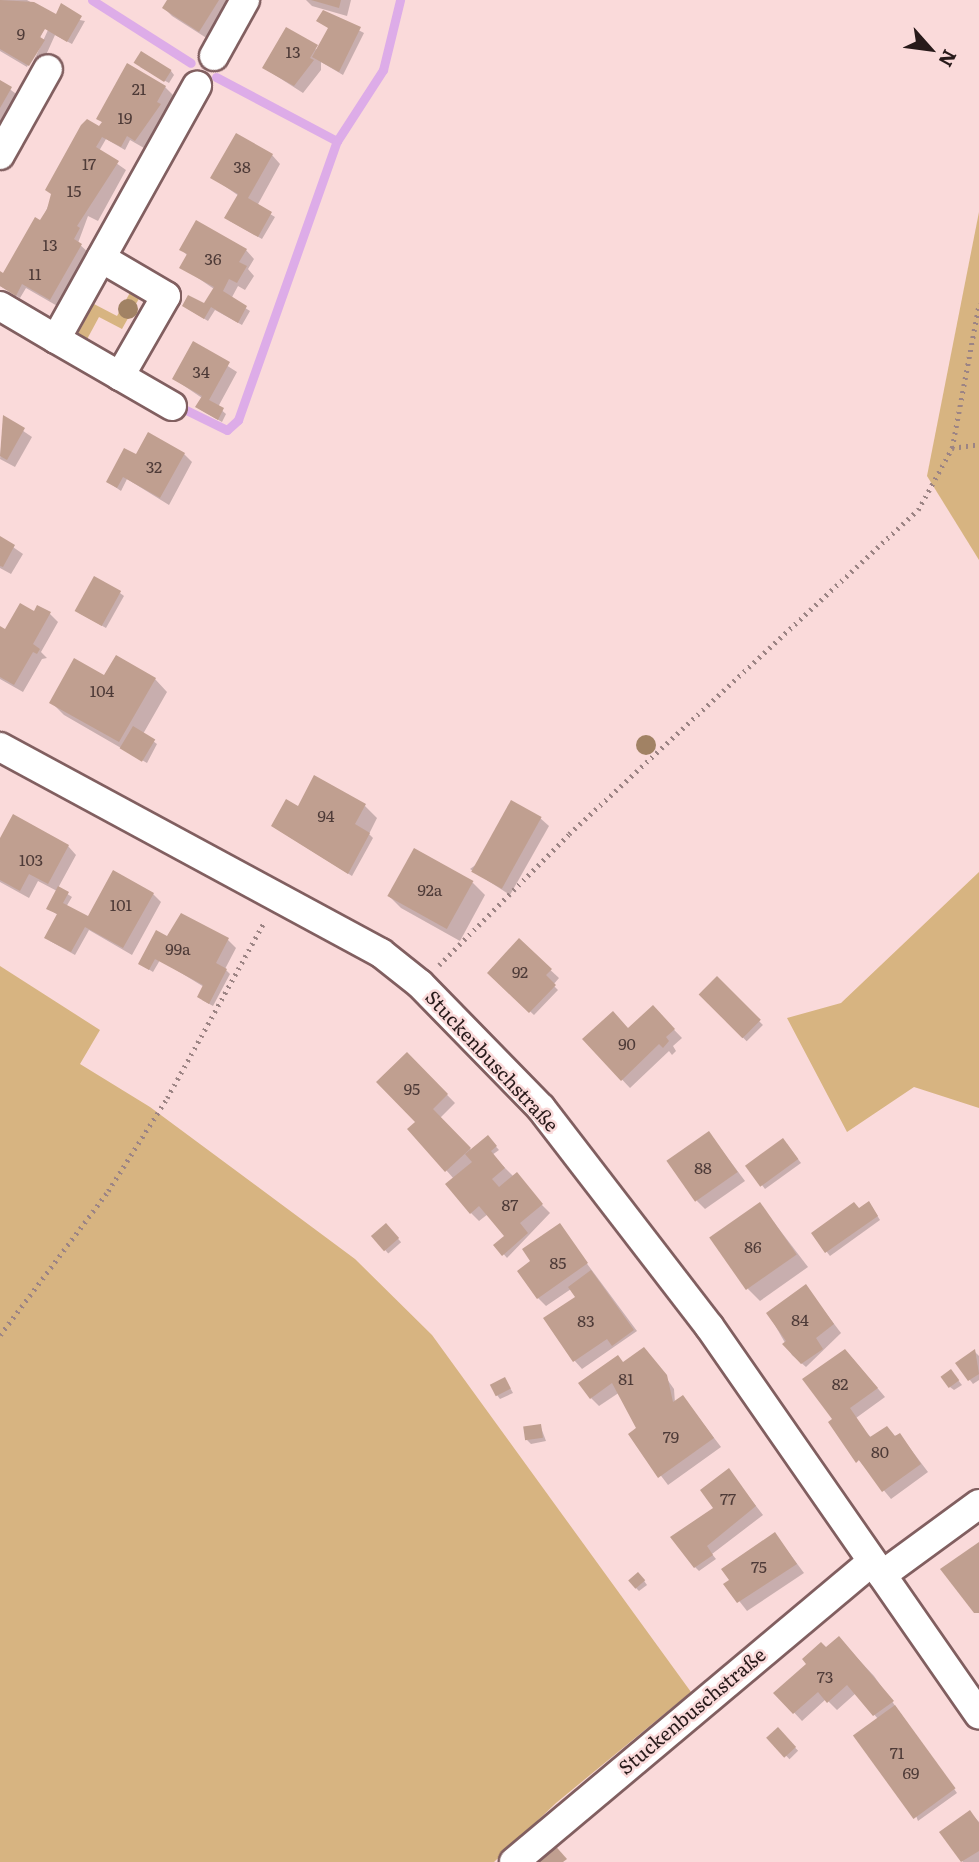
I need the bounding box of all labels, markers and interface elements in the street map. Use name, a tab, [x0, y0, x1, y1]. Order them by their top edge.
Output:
north arrow	[895, 14, 965, 84]
house number: 9	[17, 23, 25, 43]
house number: 13	[285, 41, 301, 61]
text: N	[932, 45, 965, 72]
house number: 21	[132, 78, 146, 98]
house number: 19	[118, 107, 132, 127]
house number: 17	[82, 153, 96, 173]
house number: 38	[233, 156, 251, 176]
house number: 15	[67, 180, 81, 200]
house number: 13	[42, 234, 58, 254]
house number: 36	[204, 248, 222, 268]
house number: 11	[28, 263, 42, 283]
house number: 34	[192, 361, 210, 381]
house number: 32	[146, 456, 162, 476]
house number: 104	[90, 680, 114, 700]
house number: 94	[317, 805, 335, 825]
house number: 103	[19, 849, 43, 869]
house number: 92a	[418, 879, 442, 899]
house number: 101	[110, 894, 132, 914]
house number: 99a	[165, 938, 191, 958]
house number: 92	[512, 961, 528, 981]
street label: Stuckenbuschstraße	[421, 986, 563, 1136]
house number: 90	[618, 1033, 636, 1053]
house number: 95	[404, 1078, 420, 1098]
house number: 88	[694, 1157, 712, 1177]
house number: 87	[502, 1194, 518, 1214]
house number: 86	[744, 1236, 762, 1256]
house number: 85	[550, 1252, 566, 1272]
house number: 84	[791, 1309, 809, 1329]
house number: 83	[577, 1310, 595, 1330]
house number: 81	[618, 1368, 634, 1388]
house number: 82	[832, 1373, 848, 1393]
house number: 79	[663, 1426, 679, 1446]
house number: 80	[871, 1441, 889, 1461]
house number: 77	[720, 1488, 736, 1508]
house number: 75	[751, 1556, 767, 1576]
street label: Stuckenbuschstraße	[614, 1643, 770, 1779]
house number: 73	[817, 1666, 833, 1686]
house number: 71	[890, 1742, 904, 1762]
house number: 69	[903, 1762, 919, 1782]

